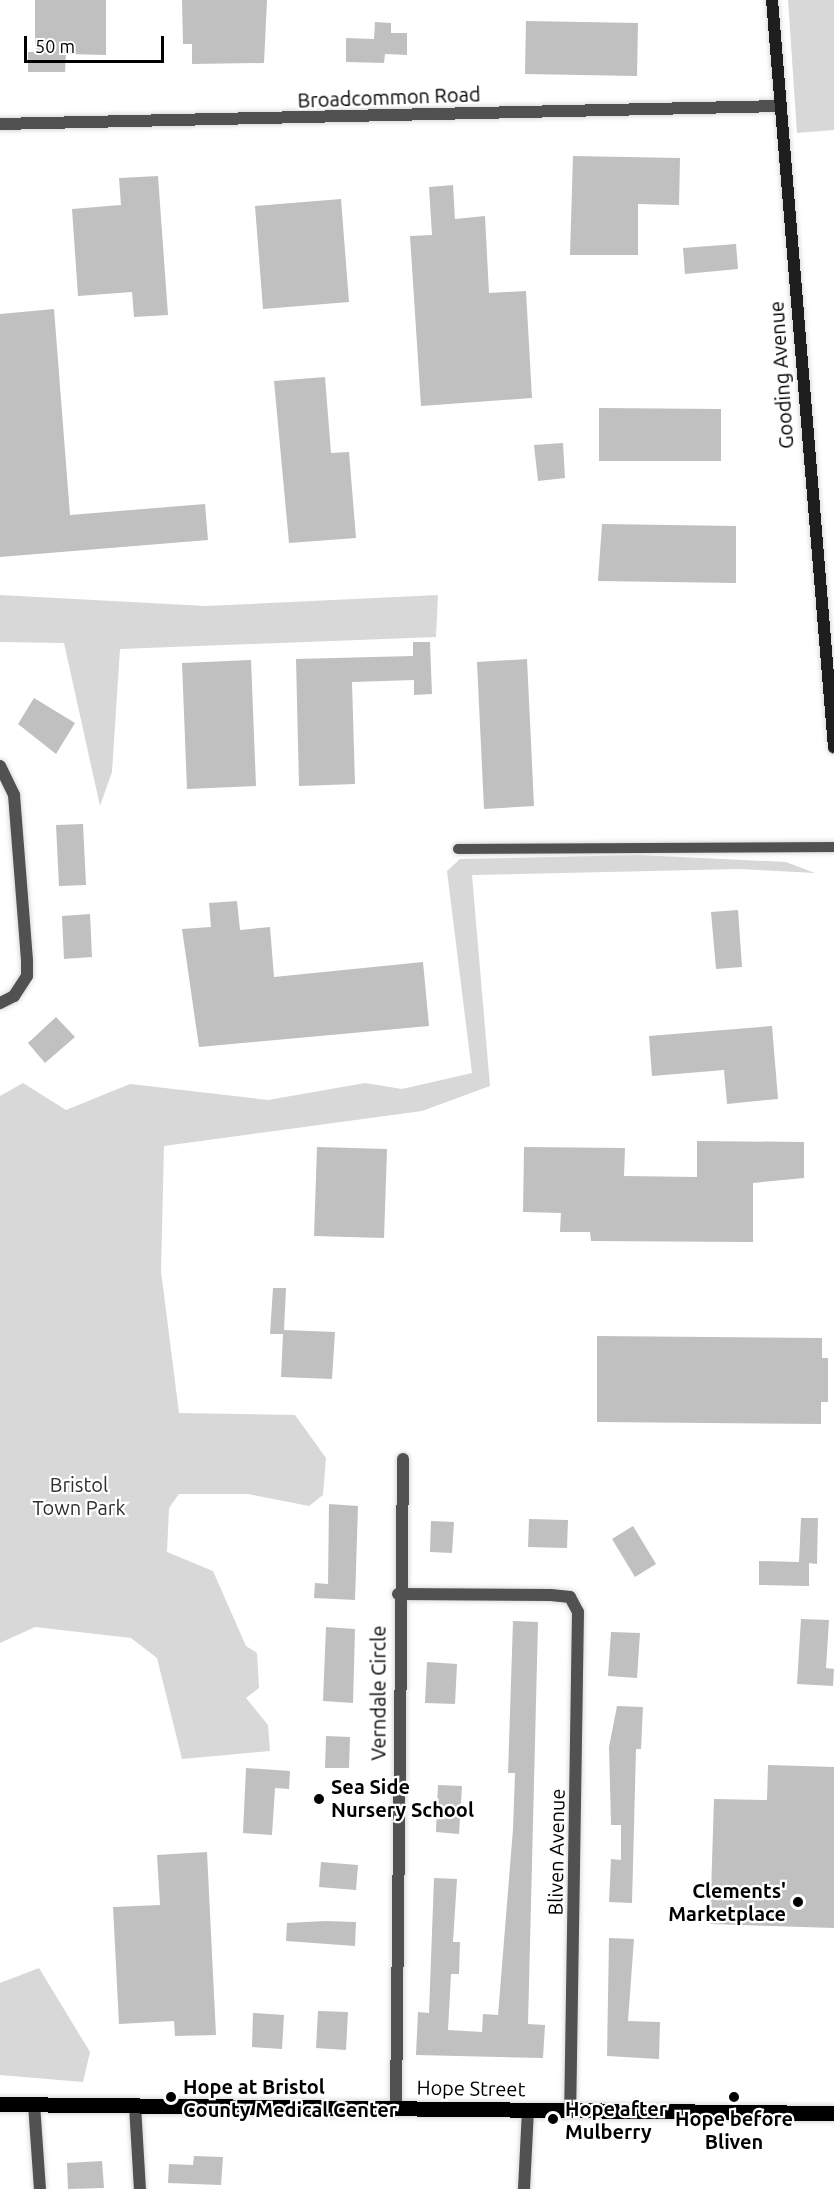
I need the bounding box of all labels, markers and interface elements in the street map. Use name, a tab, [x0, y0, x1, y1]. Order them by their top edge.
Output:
scale bar	[27, 24, 166, 62]
text: 50 m	[35, 36, 75, 56]
street label: Broadcommon Road	[297, 82, 481, 112]
street label: Gooding Avenue	[764, 300, 798, 450]
park label: Bristol Town Park	[32, 1473, 126, 1520]
street label: Verndale Circle	[366, 1625, 390, 1761]
place label: Sea Side Nursery School	[331, 1775, 474, 1822]
street label: Bliven Avenue	[543, 1788, 569, 1916]
marker: Sea Side Nursery School	[312, 1792, 326, 1806]
place label: Clements' Marketplace	[668, 1878, 786, 1925]
marker: Clements' Marketplace	[791, 1895, 805, 1909]
place label: Hope at Bristol County Medical Center	[183, 2074, 397, 2121]
street label: Hope Street	[416, 2075, 526, 2101]
marker: Hope at Bristol County Medical Center	[164, 2090, 178, 2104]
marker: Hope before Bliven	[727, 2090, 741, 2104]
place label: Hope after Mulberry	[565, 2096, 667, 2143]
place label: Hope before Bliven	[675, 2106, 793, 2153]
marker: Hope after Mulberry	[546, 2112, 560, 2126]

